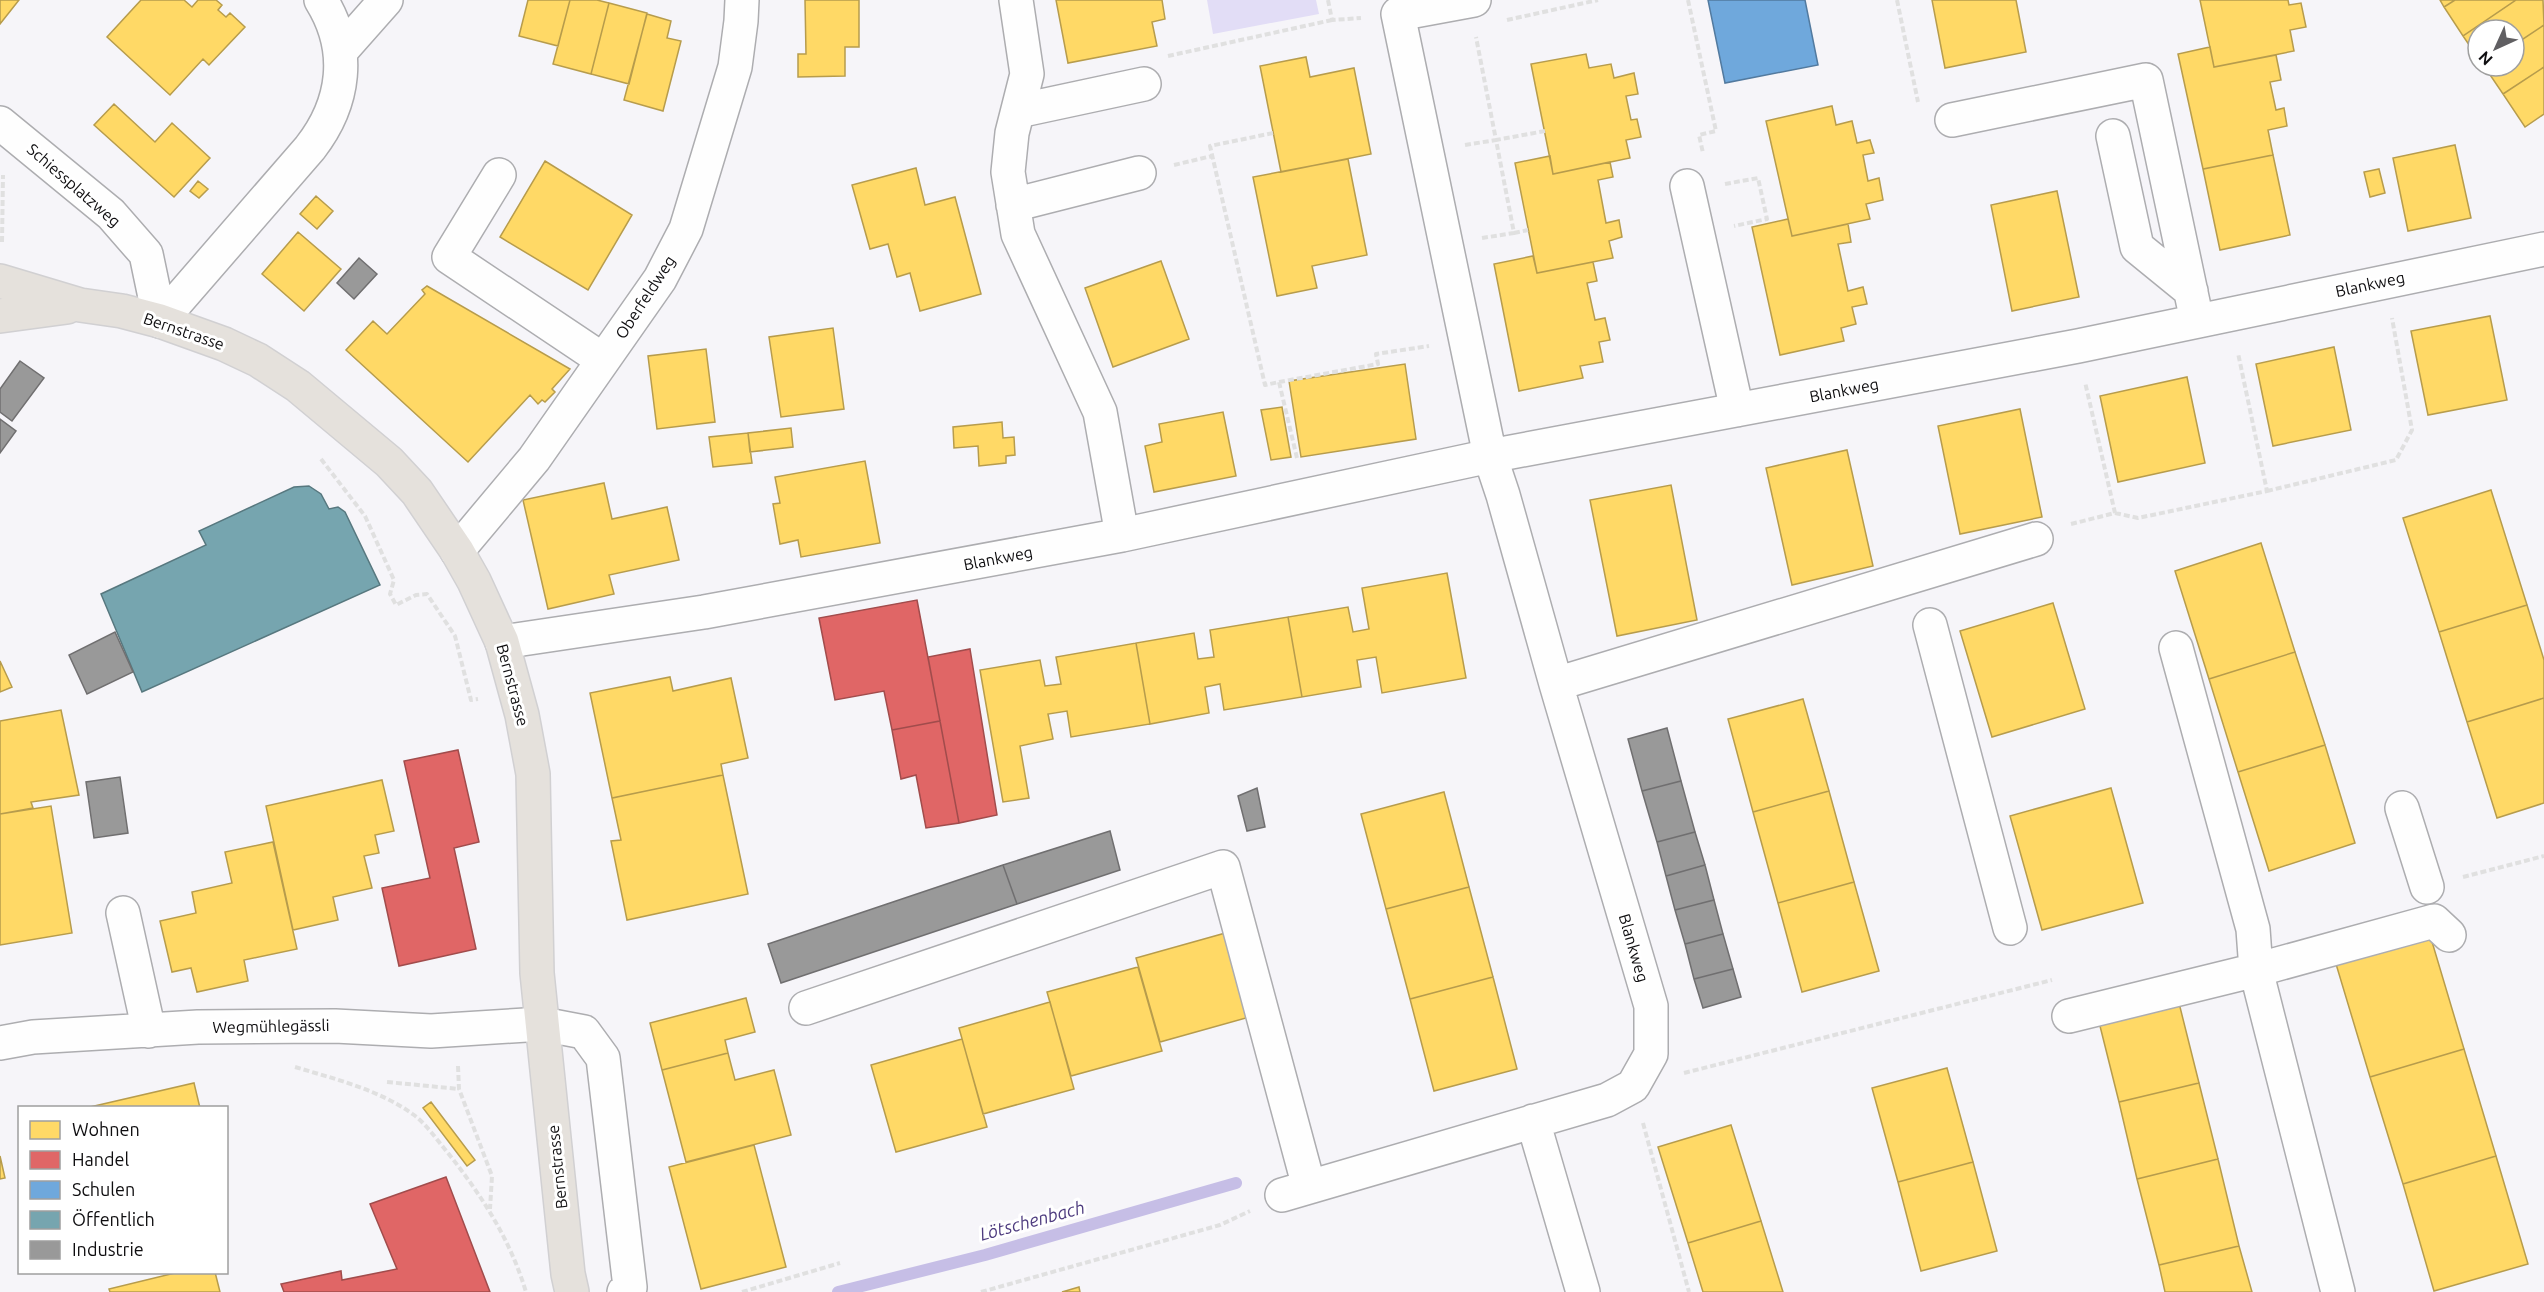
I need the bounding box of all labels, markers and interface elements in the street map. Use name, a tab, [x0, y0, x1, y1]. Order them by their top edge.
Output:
north arrow	[2466, 18, 2526, 78]
text: N	[2475, 48, 2496, 69]
street label: Schiessplatzweg	[24, 140, 124, 230]
street label: Oberfeldweg	[611, 252, 679, 342]
street label: Blankweg	[2334, 268, 2406, 300]
street label: Bernstrasse	[141, 309, 227, 353]
street label: Blankweg	[1808, 374, 1880, 406]
street label: Blankweg	[962, 542, 1034, 574]
street label: Bernstrasse	[493, 642, 533, 728]
street label: Blankweg	[1616, 912, 1652, 984]
street label: Wegmühlegässli	[212, 1016, 330, 1036]
legend	[18, 1106, 228, 1274]
text: Wohnen	[72, 1119, 140, 1139]
street label: Bernstrasse	[544, 1124, 570, 1210]
text: Handel	[72, 1149, 130, 1169]
text: Schulen	[72, 1179, 135, 1199]
water label: Lötschenbach	[977, 1196, 1087, 1244]
text: Öffentlich	[72, 1209, 155, 1229]
text: Industrie	[72, 1239, 144, 1259]

